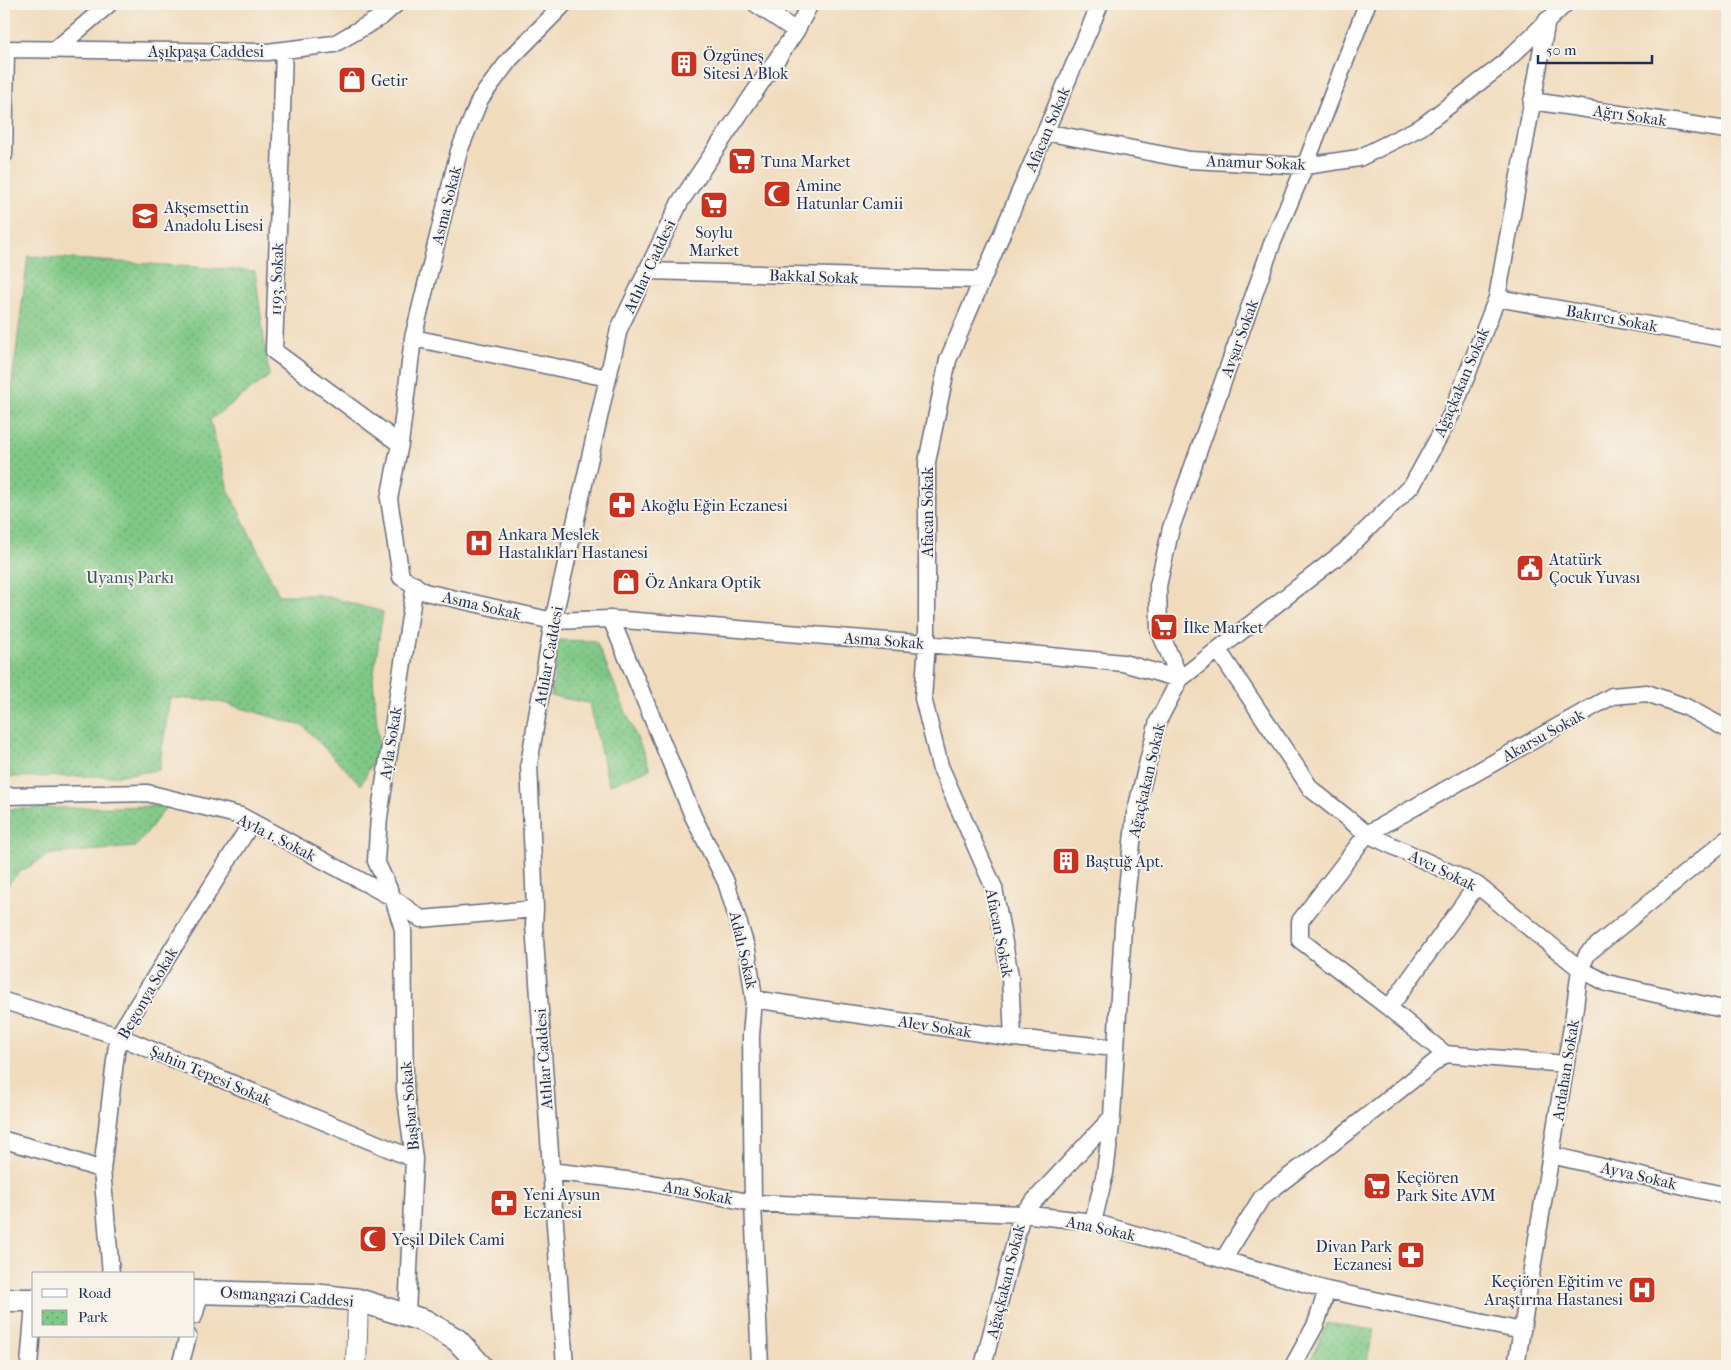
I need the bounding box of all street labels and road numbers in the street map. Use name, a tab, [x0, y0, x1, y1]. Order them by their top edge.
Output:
street label: Aşıkpaşa Caddesi	[147, 42, 264, 62]
street label: Afacan Sokak	[1021, 83, 1074, 175]
street label: Ağrı Sokak	[1591, 101, 1669, 130]
street label: Anamur Sokak	[1205, 151, 1307, 174]
street label: Asma Sokak	[427, 163, 466, 247]
street label: Atlılar Caddesi	[619, 216, 680, 317]
street label: 1193. Sokak	[266, 241, 287, 316]
street label: Bakkal Sokak	[769, 265, 860, 288]
street label: Avşar Sokak	[1216, 296, 1264, 381]
street label: Bakırcı Sokak	[1565, 301, 1660, 336]
street label: Ağaçkakan Sokak	[1429, 324, 1493, 441]
street label: Afacan Sokak	[918, 466, 937, 558]
street label: Asma Sokak	[440, 587, 524, 624]
street label: Atlılar Caddesi	[530, 604, 567, 709]
street label: Asma Sokak	[842, 628, 926, 653]
street label: Ayla Sokak	[375, 705, 406, 782]
street label: Akarsu Sokak	[1498, 705, 1588, 766]
street label: Ağaçkakan Sokak	[1124, 720, 1169, 840]
street label: Ayla 1. Sokak	[233, 809, 320, 866]
street label: Avcı Sokak	[1405, 845, 1480, 895]
street label: Afacan Sokak	[981, 886, 1018, 980]
street label: Adalı Sokak	[725, 908, 762, 992]
street label: Begonya Sokak	[113, 943, 182, 1043]
street label: Atlılar Caddesi	[530, 1008, 557, 1111]
street label: Alev Sokak	[896, 1011, 974, 1042]
street label: Ardahan Sokak	[1548, 1017, 1583, 1123]
street label: Şahin Tepesi Sokak	[147, 1041, 275, 1110]
street label: Başbar Sokak	[396, 1060, 424, 1152]
street label: Ayva Sokak	[1598, 1157, 1679, 1194]
street label: Ana Sokak	[660, 1176, 735, 1209]
street label: Ana Sokak	[1063, 1212, 1138, 1245]
street label: Ağaçkakan Sokak	[982, 1221, 1029, 1341]
street label: Osmangazi Caddesi	[220, 1282, 355, 1311]

